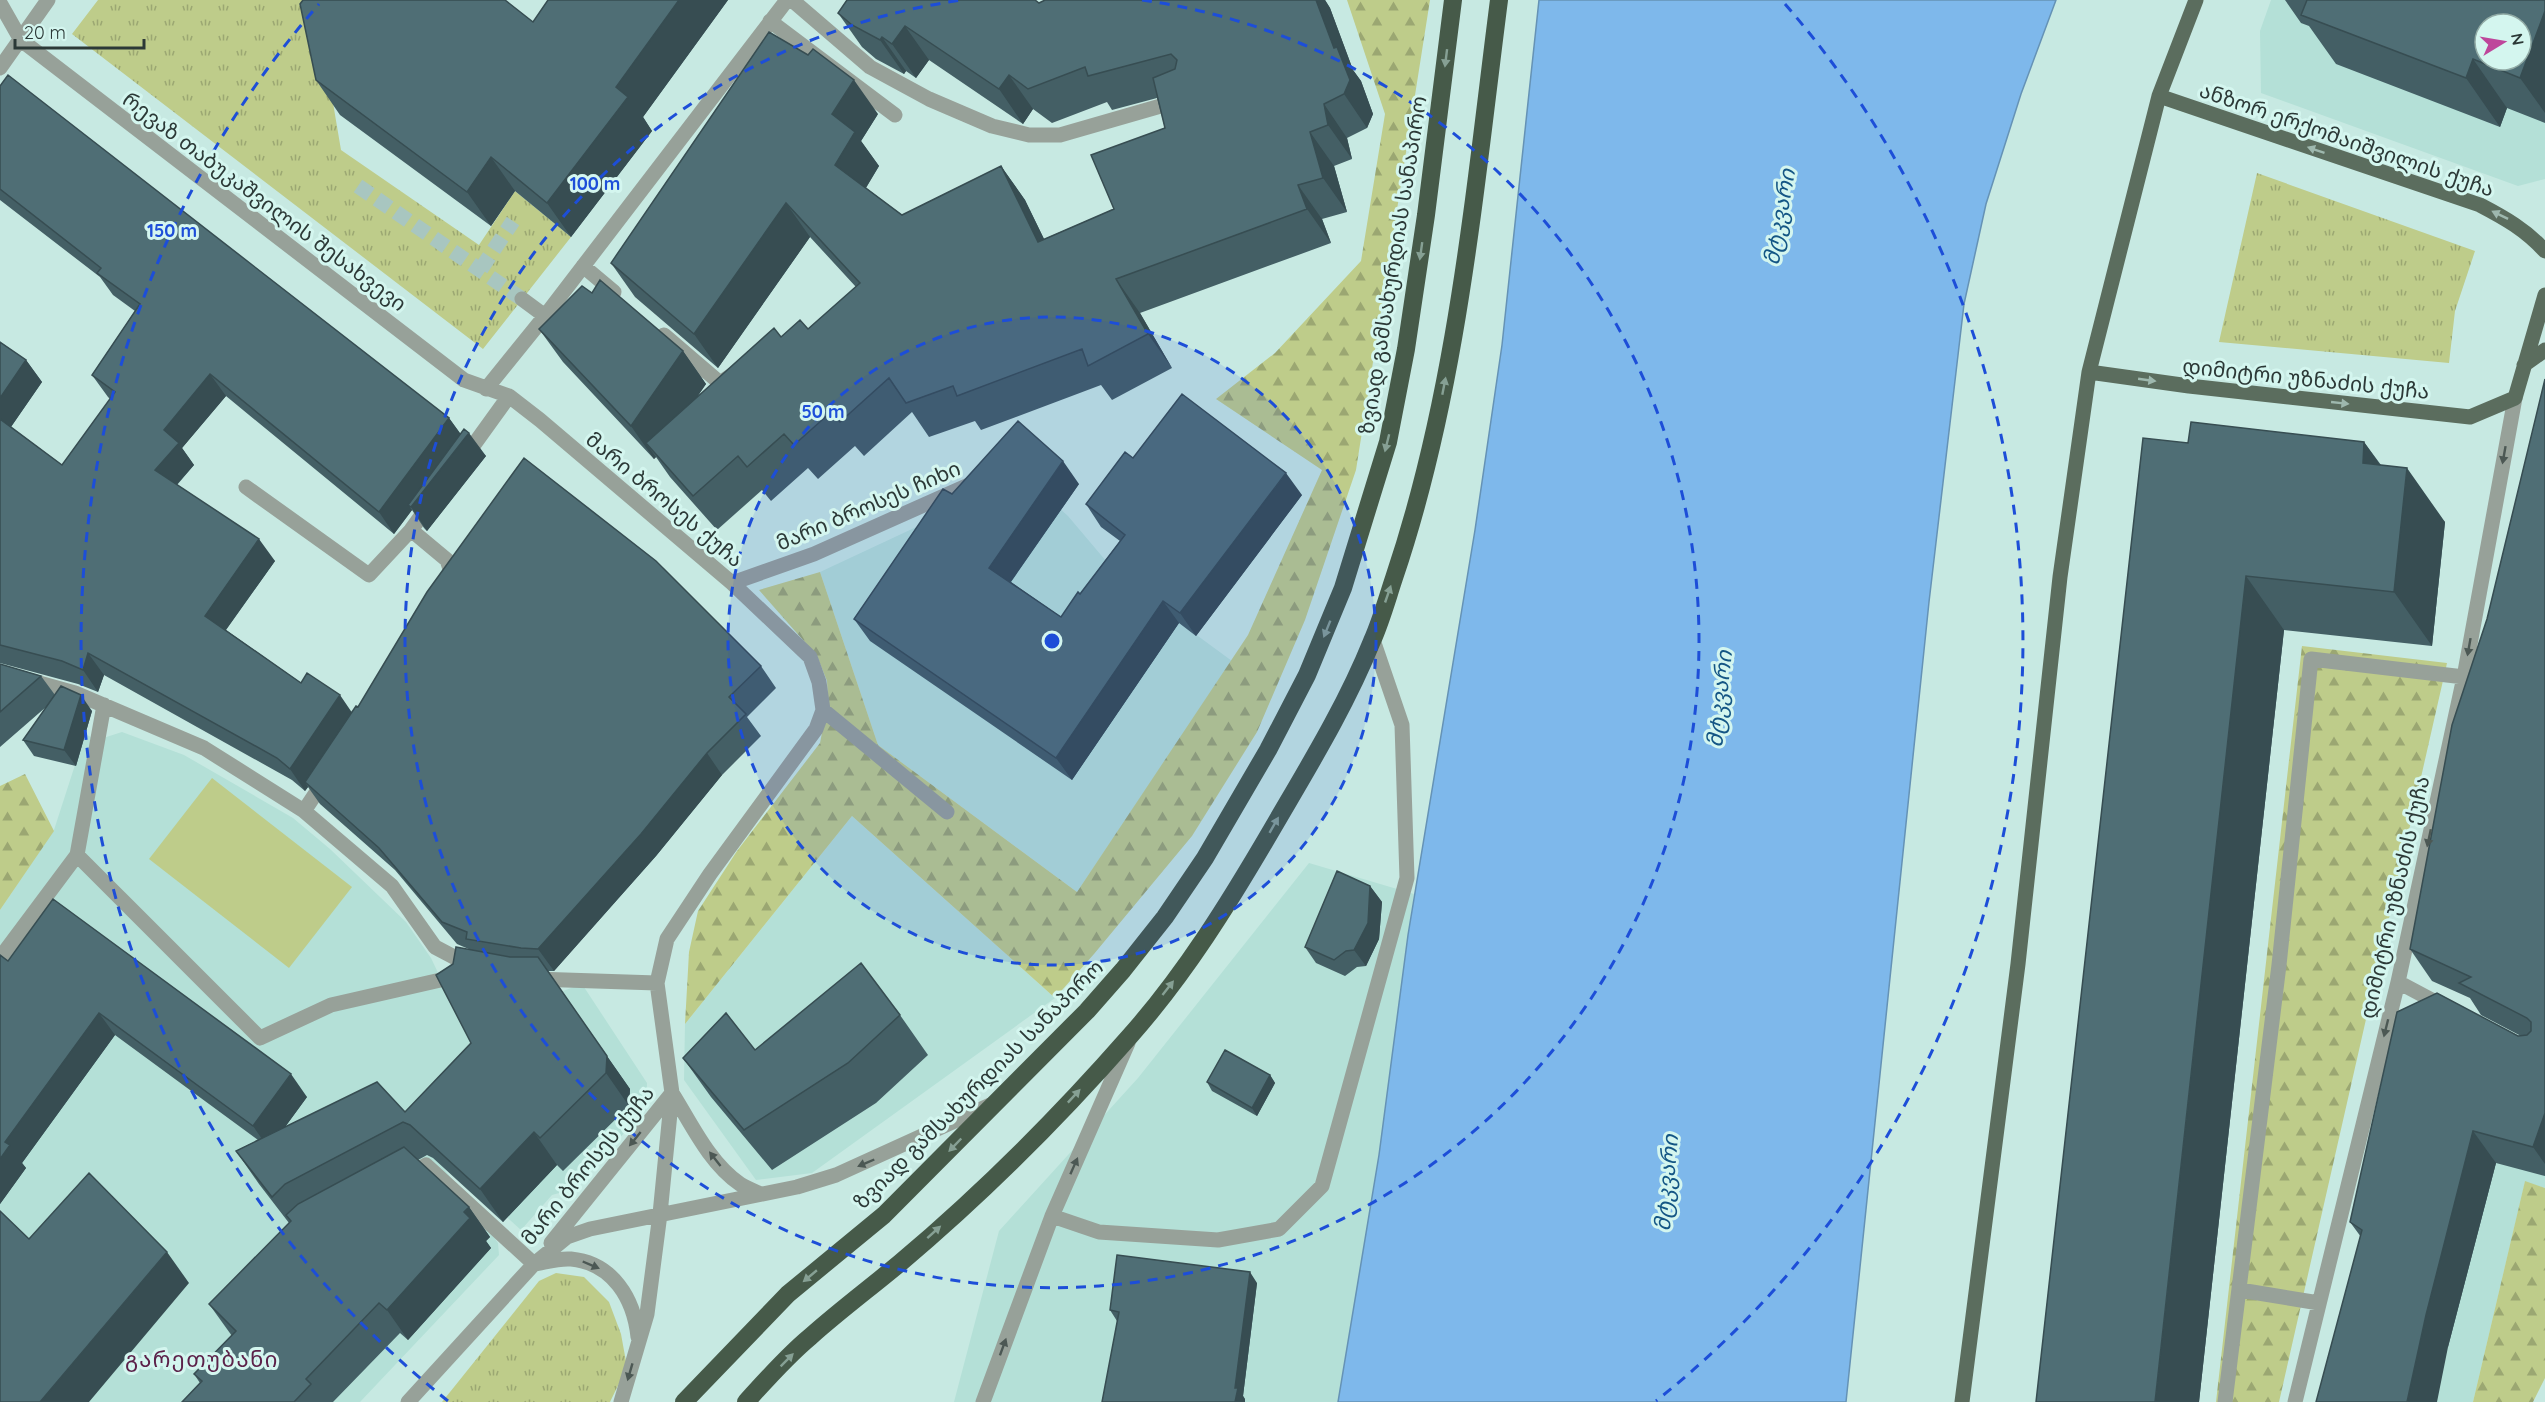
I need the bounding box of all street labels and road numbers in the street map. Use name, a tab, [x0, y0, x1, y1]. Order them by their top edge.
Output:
street label: ანზორ ერქომაიშვილის ქუჩა	[2196, 76, 2498, 203]
street label: რევაზ თაბუკაშვილის შესახვევი	[117, 86, 412, 317]
street label: ზვიად გამსახურდიას სანაპირო	[1352, 94, 1433, 436]
street label: დიმიტრი უზნაძის ქუჩა	[2181, 352, 2431, 405]
street label: მარი ბროსეს ქუჩა	[581, 426, 749, 572]
street label: მარი ბროსეს ჩიხი	[772, 454, 964, 556]
street label: დიმიტრი უზნაძის ქუჩა	[2353, 773, 2436, 1021]
street label: ზვიად გამსახურდიას სანაპირო	[848, 954, 1109, 1215]
street label: მარი ბროსეს ქუჩა	[515, 1080, 659, 1250]

